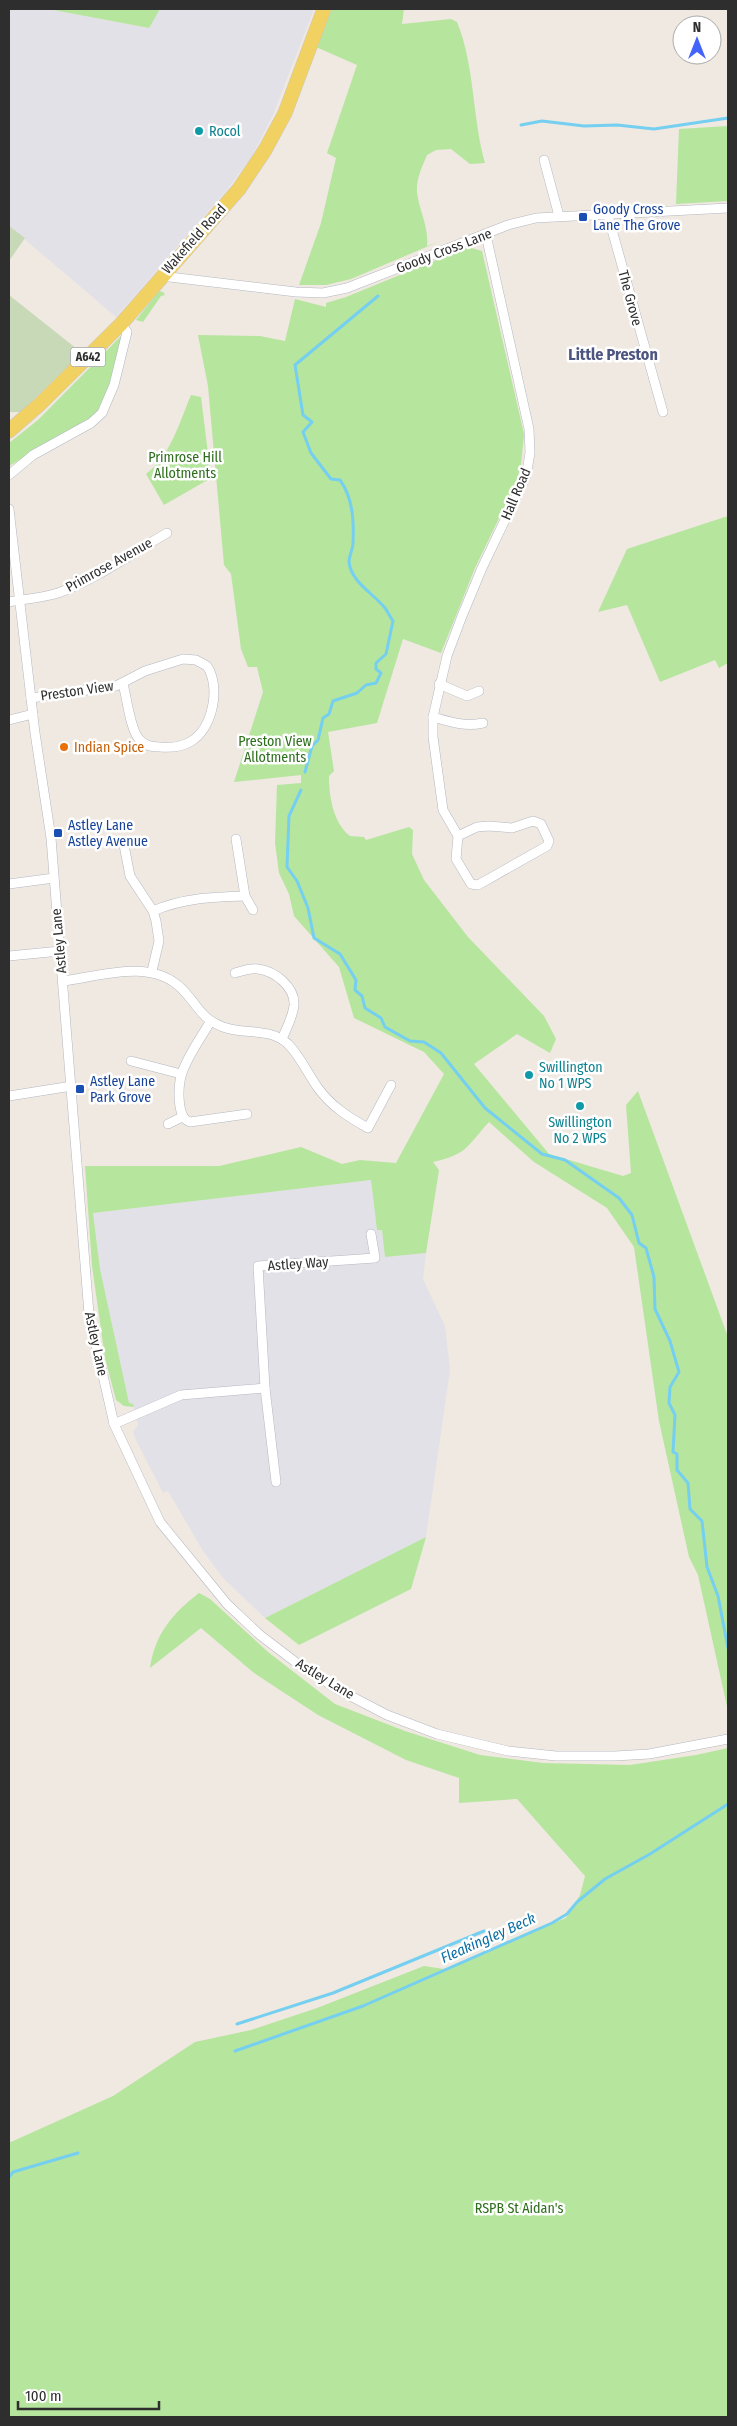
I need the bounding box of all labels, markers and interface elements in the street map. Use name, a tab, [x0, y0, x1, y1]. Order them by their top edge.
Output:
north arrow	[672, 15, 722, 65]
text: N	[693, 19, 701, 36]
place label: Rocol	[209, 123, 241, 140]
marker: Rocol	[193, 125, 205, 137]
street label: Wakefield Road	[158, 201, 230, 277]
place label: Goody Cross Lane The Grove	[593, 201, 681, 234]
marker: Goody Cross Lane The Grove	[577, 211, 589, 223]
street label: Goody Cross Lane	[394, 225, 494, 277]
street label: The Grove	[614, 268, 646, 328]
district label: Little Preston	[568, 345, 658, 364]
road number: A642	[70, 348, 106, 367]
park label: Primrose Hill Allotments	[148, 449, 222, 482]
street label: Hall Road	[497, 465, 535, 523]
street label: Primrose Avenue	[63, 534, 155, 596]
street label: Preston View	[39, 677, 115, 705]
park label: Preston View Allotments	[238, 733, 312, 766]
place label: Indian Spice	[74, 739, 144, 756]
marker: Indian Spice	[58, 741, 70, 753]
place label: Astley Lane Astley Avenue	[68, 817, 148, 850]
marker: Astley Lane Astley Avenue	[52, 827, 64, 839]
street label: Astley Lane	[48, 908, 70, 974]
place label: Swillington No 1 WPS	[539, 1059, 603, 1092]
marker: Swillington No 1 WPS	[523, 1069, 535, 1081]
place label: Astley Lane Park Grove	[90, 1073, 155, 1106]
marker: Astley Lane Park Grove	[74, 1083, 86, 1095]
marker: Swillington No 2 WPS	[574, 1100, 586, 1112]
place label: Swillington No 2 WPS	[548, 1114, 612, 1147]
street label: Astley Way	[267, 1253, 330, 1275]
street label: Astley Lane	[81, 1310, 111, 1378]
street label: Astley Lane	[293, 1655, 357, 1703]
water label: Fleakingley Beck	[438, 1909, 539, 1967]
park label: RSPB St Aidan's	[475, 2200, 563, 2217]
scale bar	[18, 2378, 159, 2410]
text: 100 m	[25, 2387, 62, 2405]

